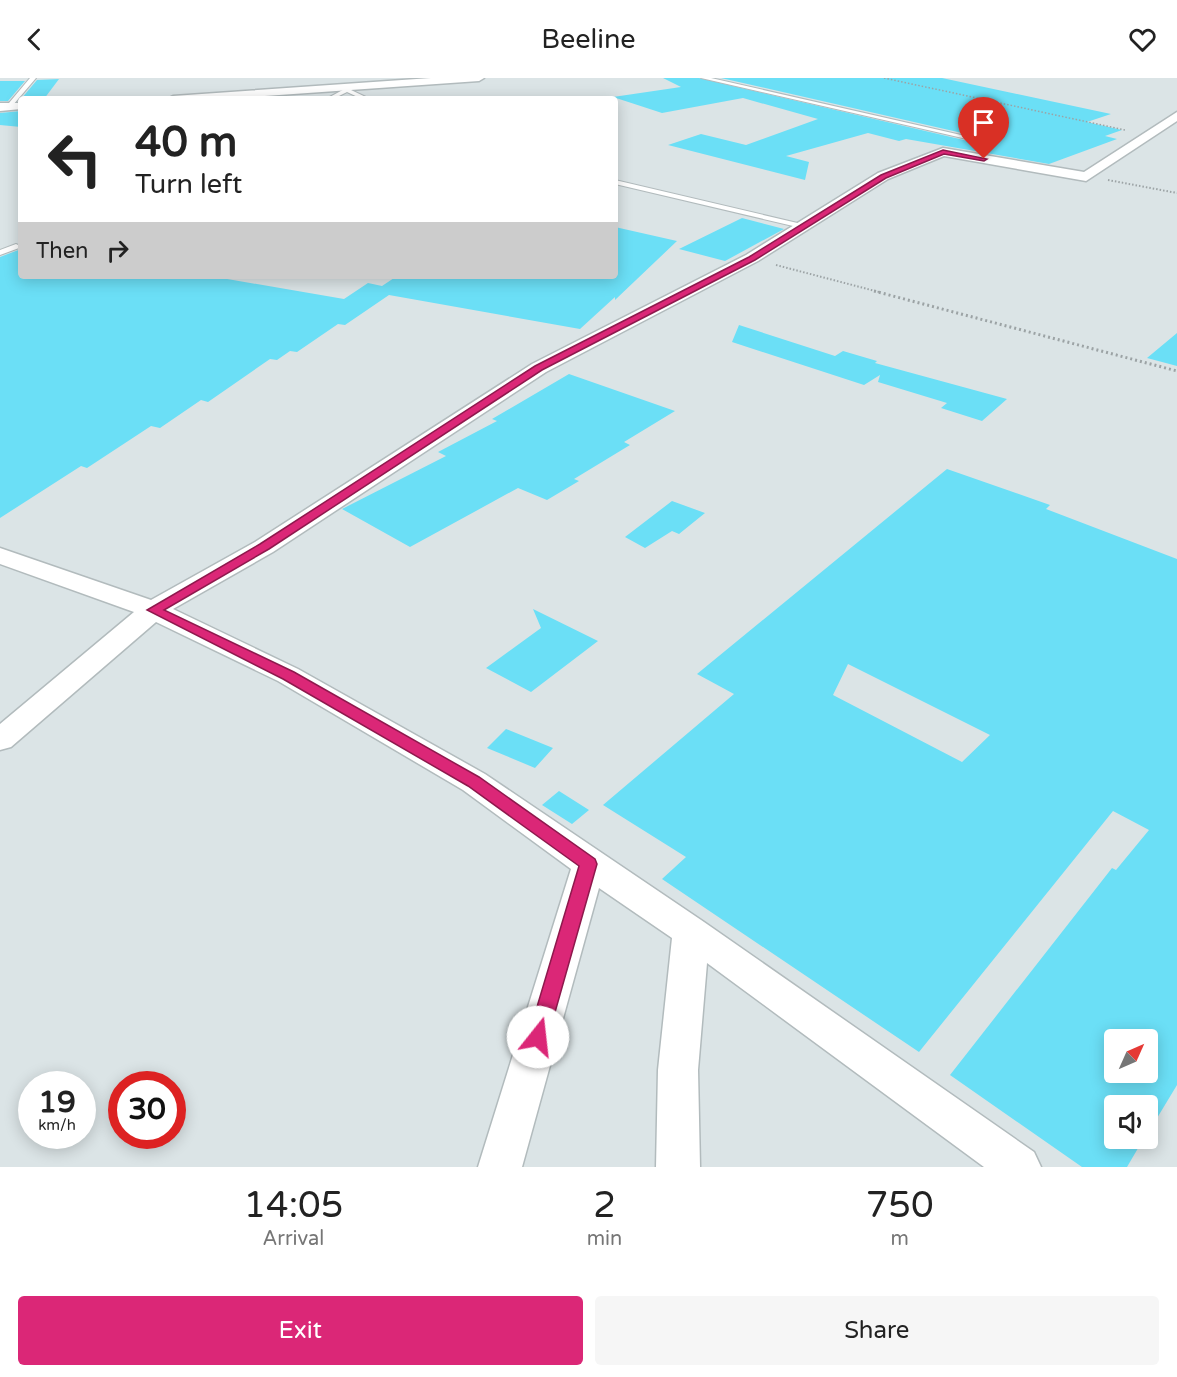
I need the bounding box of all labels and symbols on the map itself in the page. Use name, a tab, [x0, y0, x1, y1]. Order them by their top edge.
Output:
pin	[958, 97, 1009, 159]
position arrow	[506, 1005, 570, 1069]
north arrow	[1104, 1029, 1158, 1083]
speed limit sign: 30	[108, 1071, 186, 1149]

